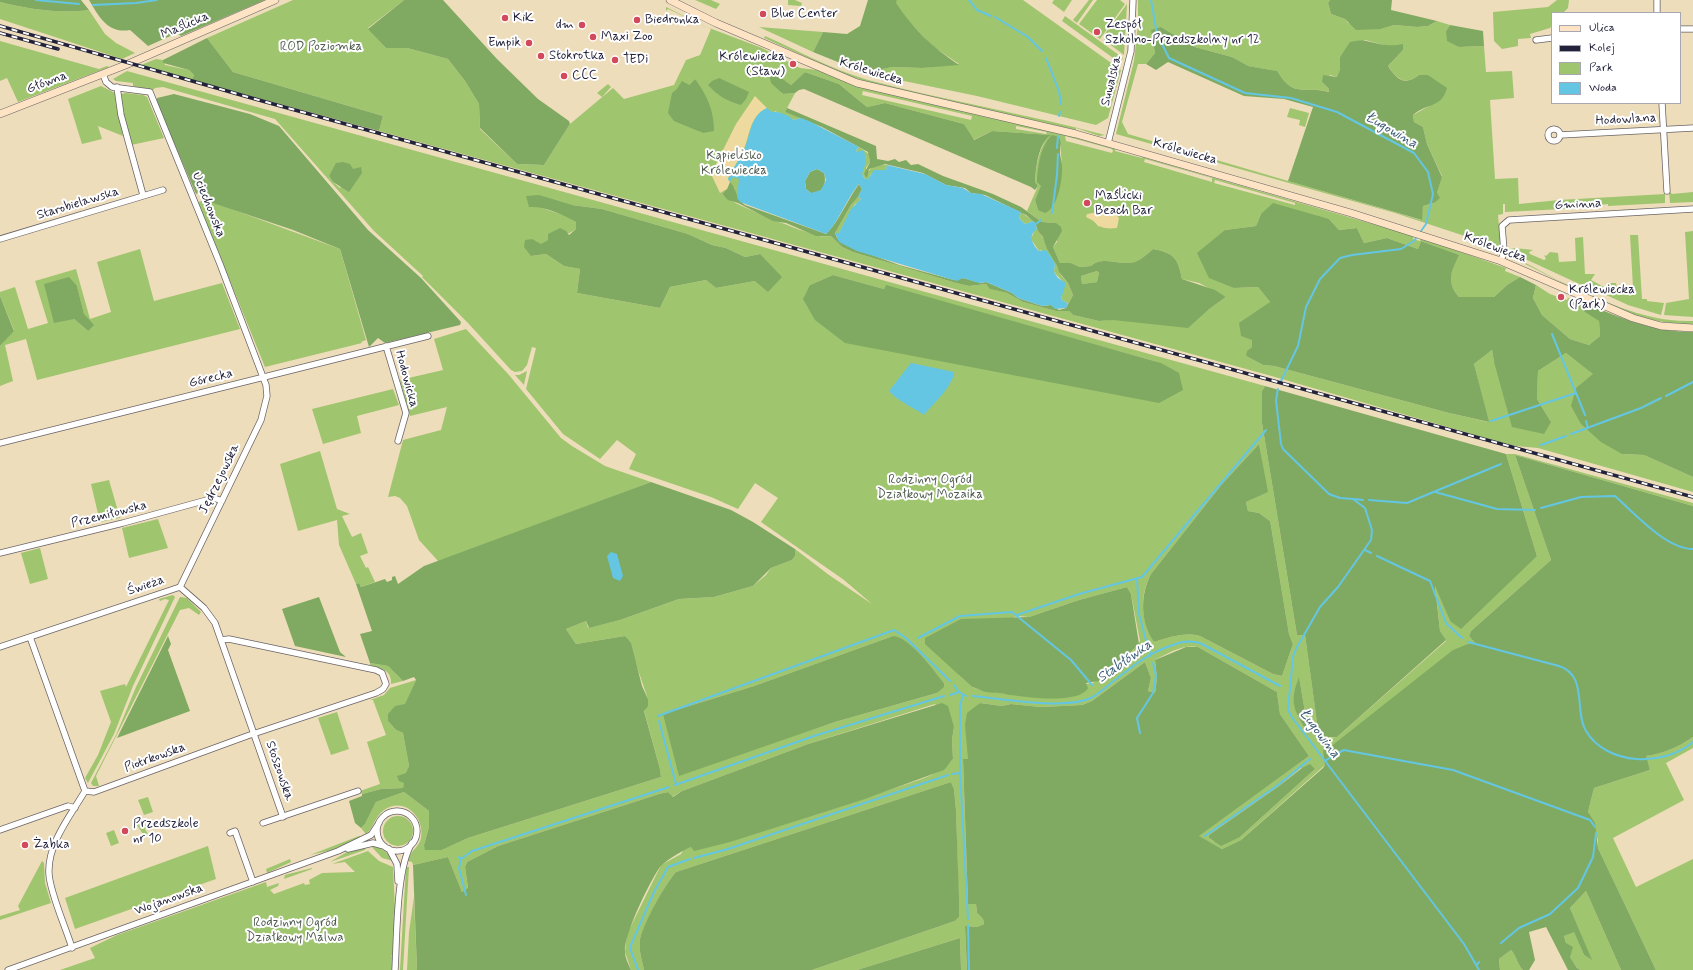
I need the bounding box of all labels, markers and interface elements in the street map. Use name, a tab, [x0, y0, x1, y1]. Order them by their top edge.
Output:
place label: Blue Center	[771, 6, 838, 22]
street label: Maślicka	[159, 9, 211, 43]
marker: Blue Center	[758, 9, 768, 19]
place label: KiK	[513, 10, 534, 26]
place label: Biedronka	[645, 12, 700, 28]
legend	[1551, 12, 1681, 104]
marker: KiK	[500, 13, 510, 23]
marker: Biedronka	[632, 15, 642, 25]
place label: dm	[556, 17, 574, 33]
place label: Zespół Szkolno-Przedszkolny nr 12	[1105, 17, 1260, 48]
marker: dm	[577, 20, 587, 30]
text: Ulica	[1589, 20, 1615, 36]
marker: Zespół Szkolno-Przedszkolny nr 12	[1092, 27, 1102, 37]
place label: Maxi Zoo	[601, 29, 653, 45]
marker: Maxi Zoo	[588, 32, 598, 42]
place label: Empik	[488, 35, 521, 51]
marker: Empik	[524, 38, 534, 48]
park label: ROD Poziomka	[280, 39, 362, 55]
text: Kolej	[1589, 40, 1615, 56]
place label: Stokrotka	[549, 48, 605, 64]
place label: Królewiecka (Staw)	[719, 49, 785, 80]
marker: Stokrotka	[536, 51, 546, 61]
place label: TEDi	[623, 52, 648, 68]
street label: Suwalska	[1098, 54, 1126, 108]
marker: TEDi	[610, 55, 620, 65]
street label: Królewiecka	[837, 55, 905, 89]
marker: Królewiecka (Staw)	[788, 59, 798, 69]
text: Park	[1589, 60, 1613, 76]
street label: Główna	[25, 68, 69, 98]
place label: CCC	[572, 68, 597, 84]
marker: CCC	[559, 71, 569, 81]
text: Woda	[1589, 80, 1617, 96]
water label: Ługowina	[1362, 109, 1420, 153]
street label: Hodowlana	[1595, 111, 1657, 129]
street label: Królewiecka	[1151, 135, 1219, 169]
park label: Kąpielisko Królewiecka	[701, 148, 767, 179]
street label: Uciechowska	[188, 170, 228, 240]
street label: Starobielawska	[35, 184, 121, 224]
place label: Maślicki Beach Bar	[1095, 188, 1153, 219]
street label: Gminna	[1554, 196, 1602, 214]
marker: Maślicki Beach Bar	[1082, 198, 1092, 208]
street label: Królewiecka	[1461, 229, 1529, 267]
place label: Królewiecka (Park)	[1569, 282, 1635, 313]
marker: Królewiecka (Park)	[1556, 292, 1566, 302]
street label: Hodowicka	[391, 349, 421, 409]
street label: Górecka	[188, 366, 234, 392]
street label: Jędrzejowska	[196, 441, 244, 517]
park label: Rodzinny Ogród Działkowy Mozaika	[877, 472, 983, 503]
street label: Przemiłowska	[70, 498, 148, 532]
street label: Świeża	[125, 572, 167, 600]
water label: Stabłówka	[1094, 637, 1156, 687]
water label: Ługowina	[1295, 706, 1343, 762]
street label: Stoszowska	[262, 739, 296, 803]
street label: Piotrkowska	[122, 740, 188, 776]
place label: Przedszkole nr 10	[133, 816, 199, 847]
marker: Przedszkole nr 10	[120, 826, 130, 836]
place label: Żabka	[33, 837, 70, 853]
marker: Żabka	[20, 840, 30, 850]
street label: Wojanowska	[133, 880, 205, 920]
park label: Rodzinny Ogród Działkowy Malwa	[246, 915, 344, 946]

